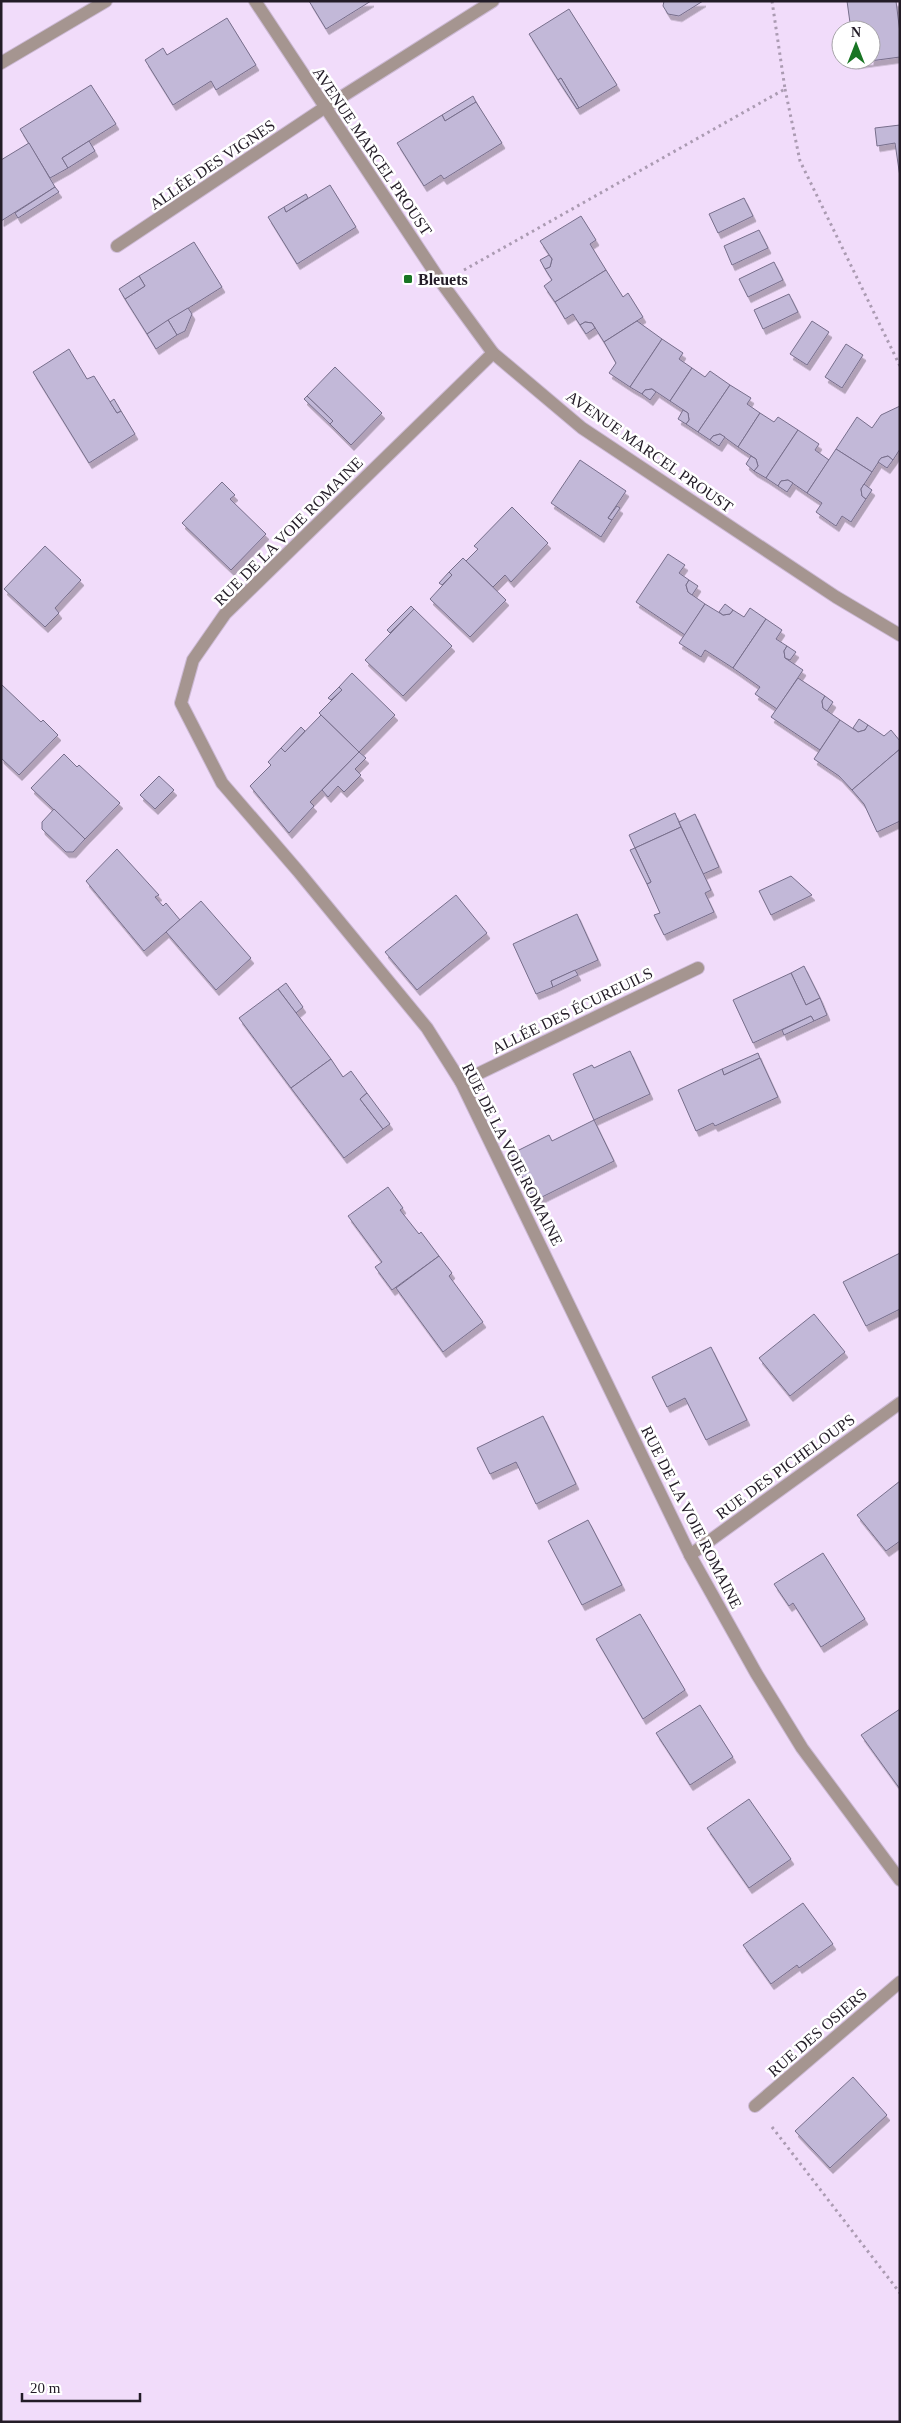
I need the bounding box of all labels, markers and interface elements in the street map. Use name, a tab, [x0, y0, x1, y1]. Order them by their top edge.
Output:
north arrow	[831, 20, 881, 70]
text: N	[851, 25, 861, 40]
street label: AVENUE MARCEL PROUST	[310, 64, 435, 239]
street label: ALLÉE DES VIGNES	[146, 115, 278, 213]
place label: Bleuets	[418, 271, 468, 288]
marker: Bleuets	[402, 273, 414, 285]
street label: AVENUE MARCEL PROUST	[563, 387, 736, 516]
street label: RUE DE LA VOIE ROMAINE	[211, 454, 366, 609]
street label: ALLÉE DES ÉCUREUILS	[489, 963, 655, 1057]
street label: RUE DE LA VOIE ROMAINE	[459, 1060, 566, 1248]
street label: RUE DES PICHELOUPS	[713, 1410, 858, 1522]
street label: RUE DE LA VOIE ROMAINE	[638, 1423, 745, 1611]
street label: RUE DES OSIERS	[764, 1985, 870, 2080]
scale bar	[22, 2370, 140, 2402]
text: 20 m	[30, 2380, 61, 2396]

